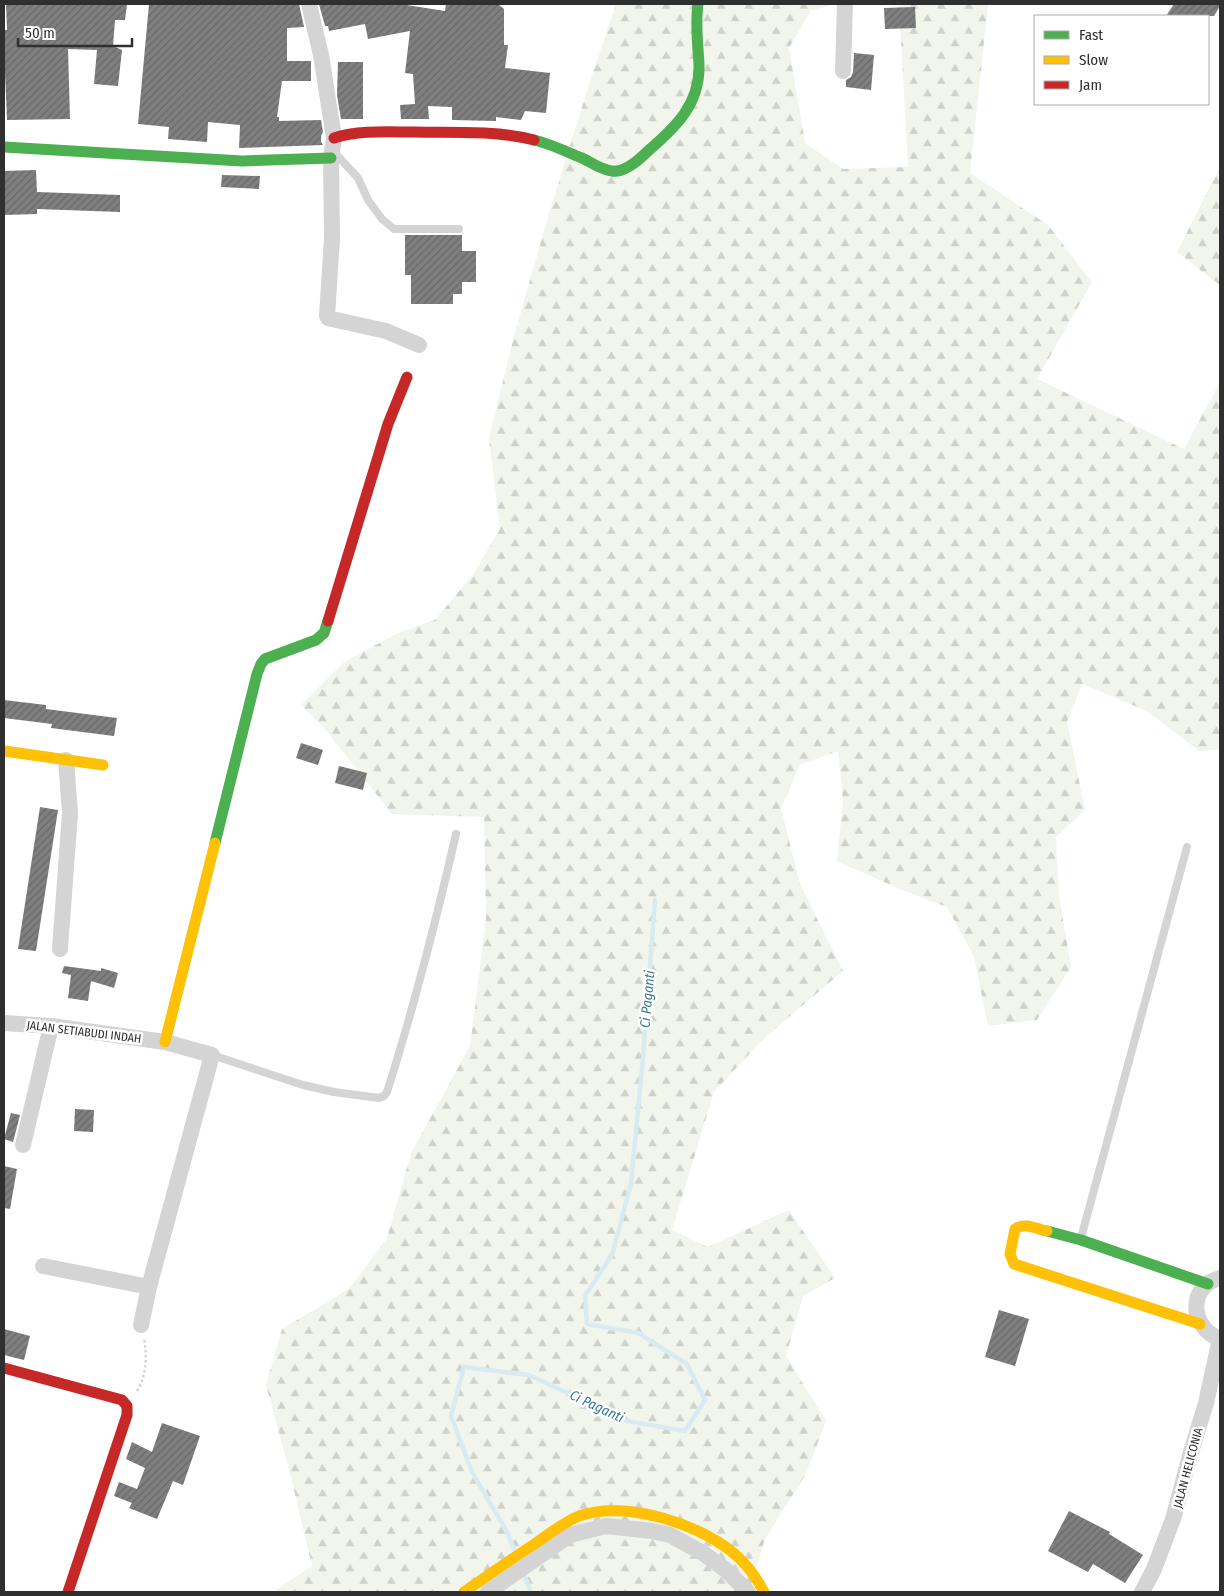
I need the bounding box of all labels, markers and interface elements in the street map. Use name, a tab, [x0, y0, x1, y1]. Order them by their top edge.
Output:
scale bar	[18, 15, 131, 47]
legend	[1034, 15, 1209, 105]
text: 50 m	[25, 24, 55, 42]
text: Fast	[1079, 26, 1103, 44]
text: Slow	[1079, 51, 1108, 69]
text: Jam	[1079, 76, 1102, 94]
water label: Ci Paganti	[637, 969, 659, 1029]
street label: JALAN SETIABUDI INDAH	[26, 1018, 142, 1046]
water label: Ci Paganti	[567, 1387, 627, 1427]
street label: JALAN HELICONIA	[1171, 1426, 1206, 1510]

